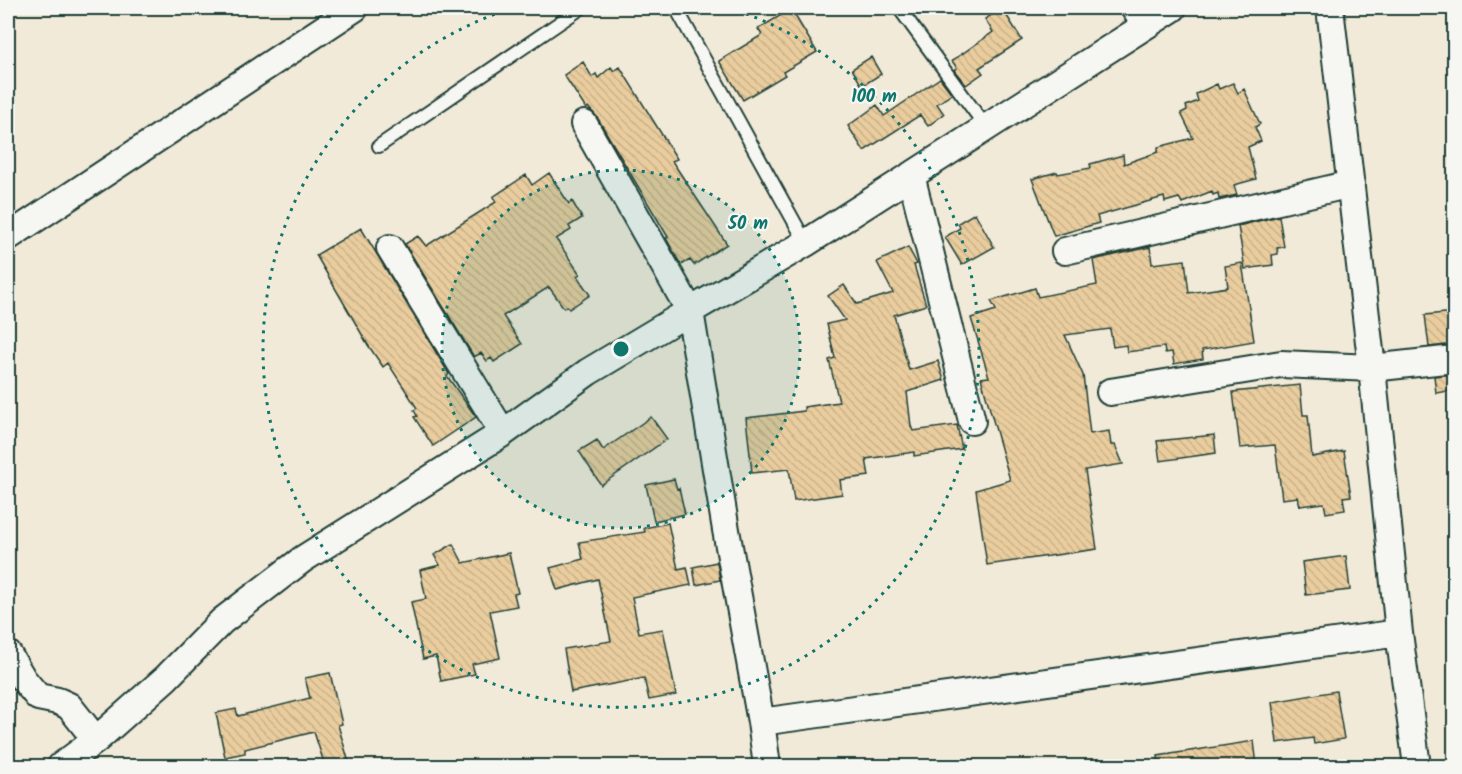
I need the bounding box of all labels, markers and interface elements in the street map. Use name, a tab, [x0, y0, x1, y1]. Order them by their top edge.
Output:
text: 100 m	[851, 83, 897, 112]
text: 50 m	[727, 210, 768, 239]
centre of rings	[611, 339, 631, 359]

